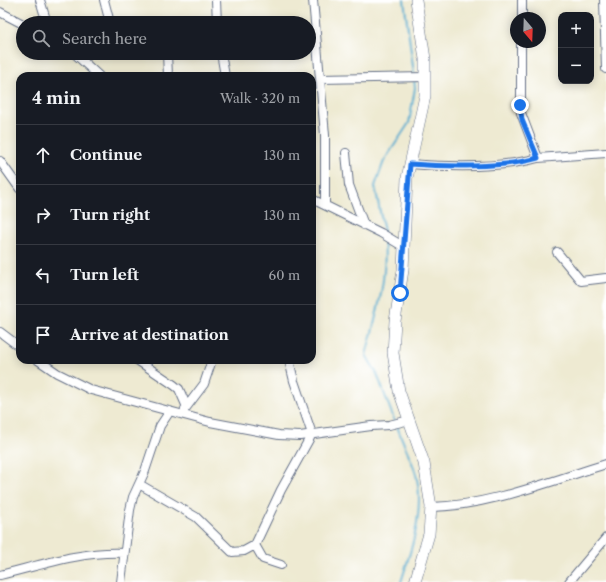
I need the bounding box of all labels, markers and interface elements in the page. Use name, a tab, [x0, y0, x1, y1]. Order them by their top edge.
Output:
north arrow	[510, 12, 546, 48]
map controls	[558, 12, 594, 84]
button: +	[558, 12, 594, 48]
search box	[16, 16, 316, 60]
icon: search	[30, 27, 52, 49]
text: Search here	[62, 29, 147, 48]
button: −	[558, 48, 594, 84]
text: 4 min	[32, 88, 81, 108]
text: Walk · 320 m	[220, 90, 300, 106]
route end	[511, 96, 529, 114]
icon: ahead	[32, 144, 54, 166]
text: Continue	[70, 145, 142, 164]
text: 130 m	[264, 147, 300, 163]
icon: right	[32, 204, 54, 226]
text: Turn right	[70, 205, 150, 224]
text: 130 m	[264, 207, 300, 223]
icon: left	[32, 264, 54, 286]
text: Turn left	[70, 265, 139, 284]
text: 60 m	[269, 267, 300, 283]
route start	[391, 284, 409, 302]
icon: arrive	[32, 324, 54, 346]
text: Arrive at destination	[70, 325, 229, 344]

